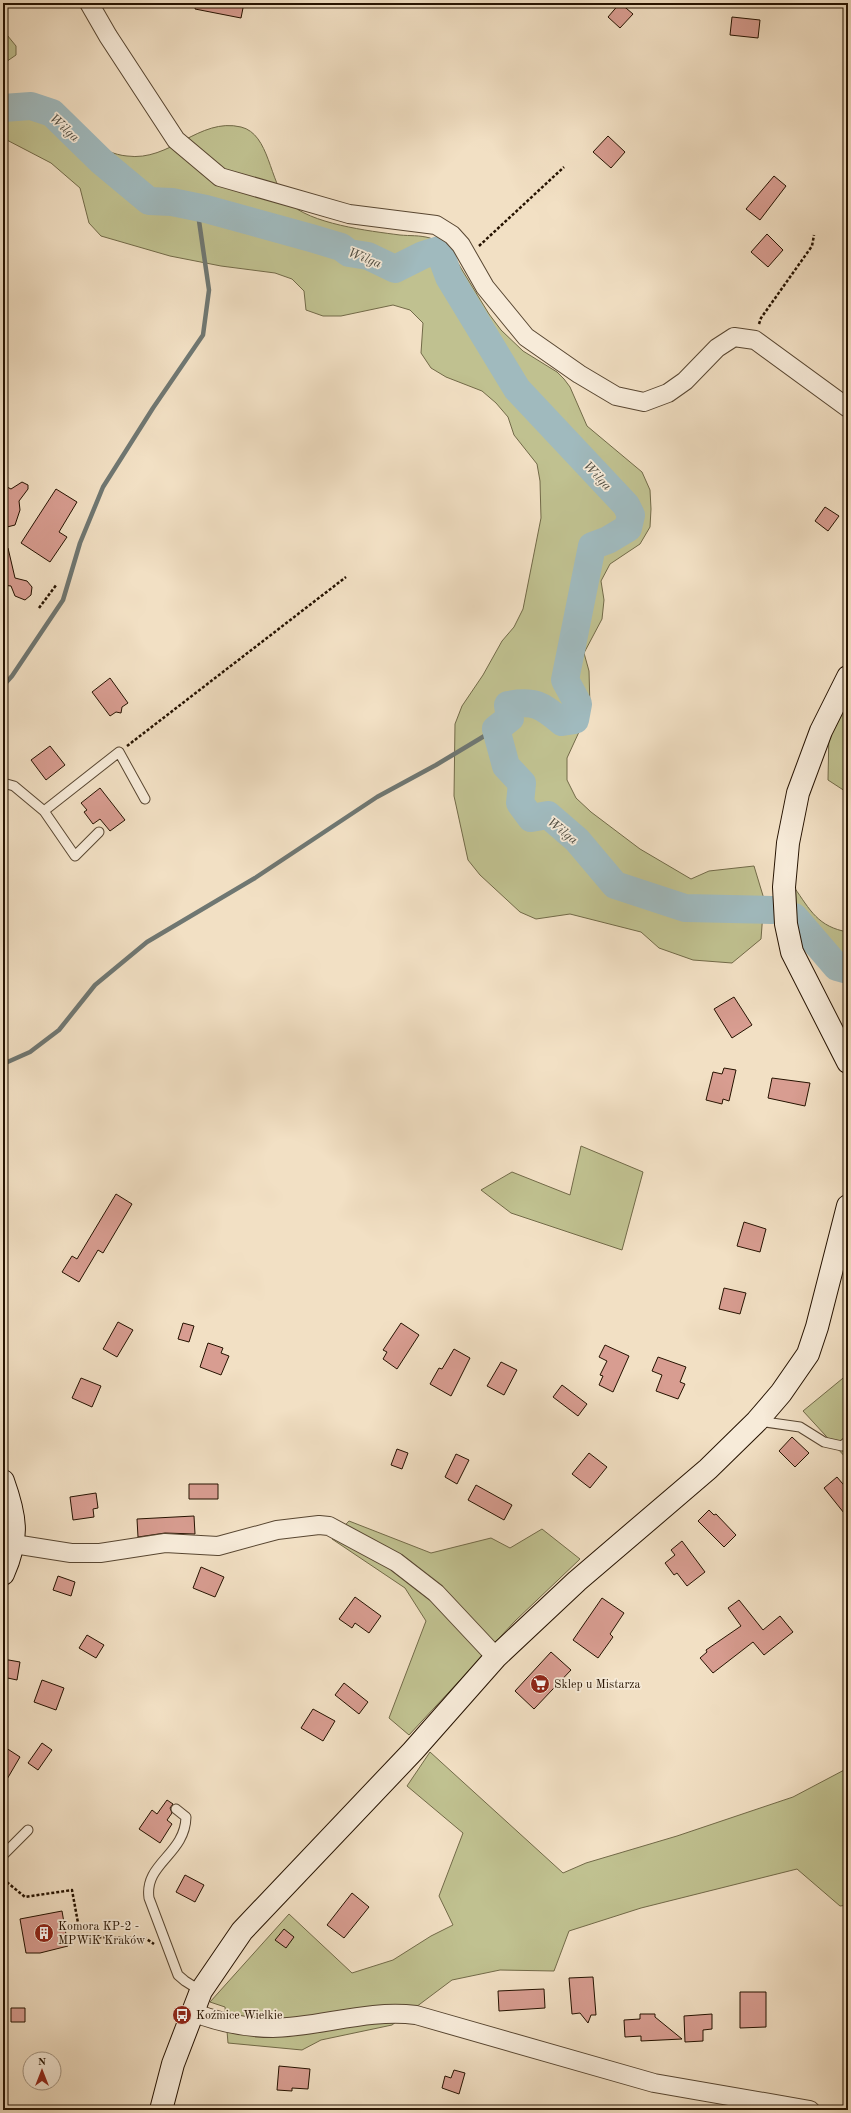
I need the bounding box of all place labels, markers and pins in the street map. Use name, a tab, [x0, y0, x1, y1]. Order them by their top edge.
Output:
supermarket icon: Sklep u Mistarza	[529, 1673, 551, 1695]
place label: Sklep u Mistarza	[554, 1679, 641, 1691]
place label: Komora KP-2 - MPWiK Kraków	[58, 1921, 146, 1947]
building icon: Komora KP-2 - MPWiK Kraków	[33, 1922, 55, 1944]
bus stop icon: Koźmice Wielkie	[171, 2004, 193, 2026]
place label: Koźmice Wielkie	[196, 2010, 283, 2022]

